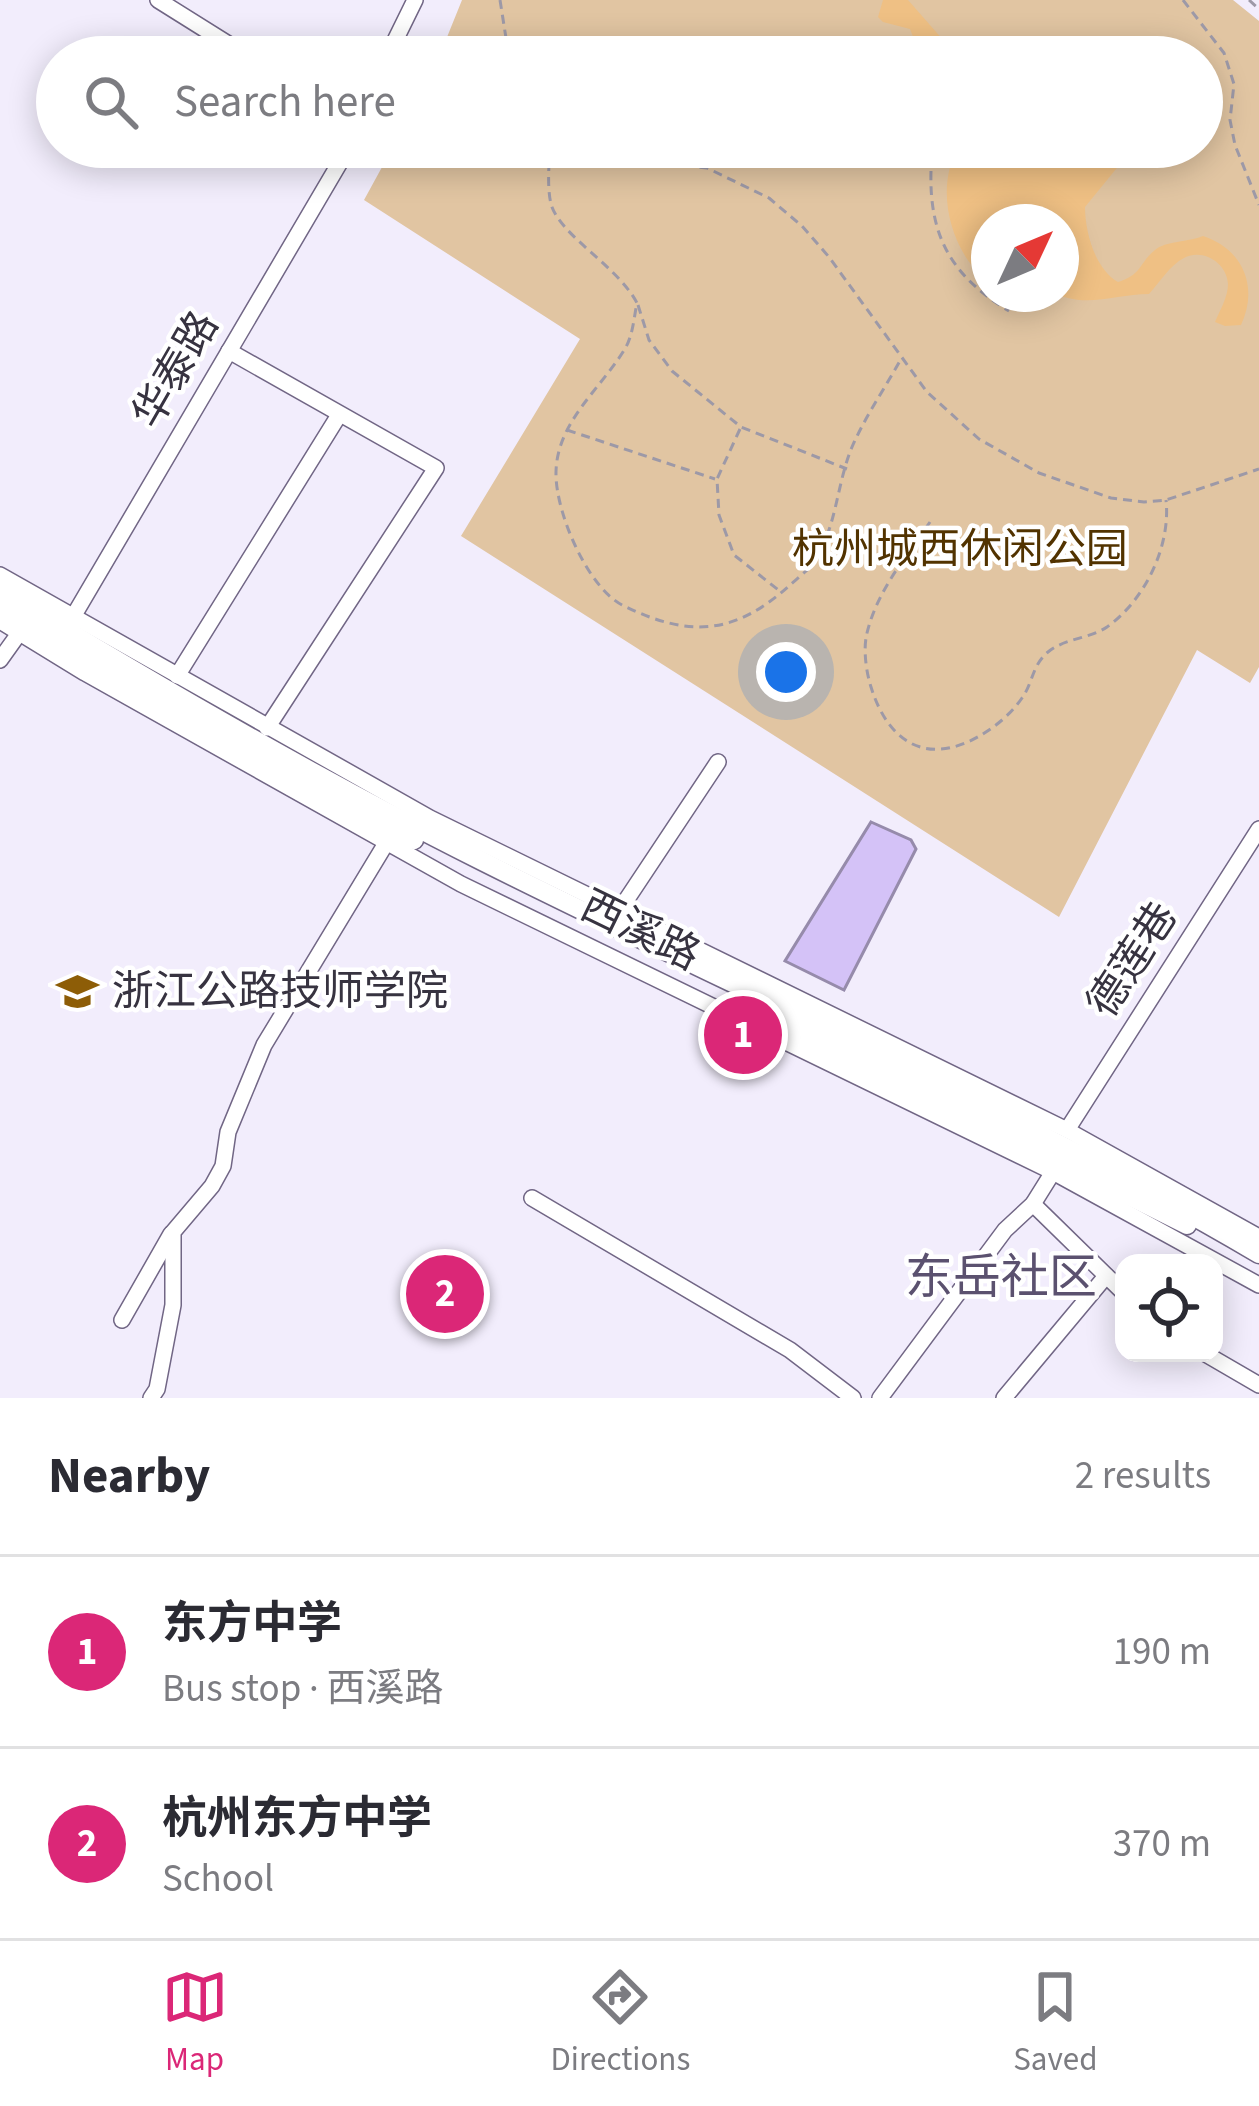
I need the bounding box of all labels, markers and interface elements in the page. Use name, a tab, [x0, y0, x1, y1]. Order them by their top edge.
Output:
search box	[36, 36, 1223, 168]
icon: search	[78, 69, 144, 135]
text: Search here	[174, 70, 396, 134]
north arrow	[971, 204, 1079, 312]
street label: 华泰路	[119, 300, 233, 440]
park label: 杭州城西休闲公园	[792, 520, 1128, 580]
your location	[756, 642, 816, 702]
street label: 西溪路	[570, 876, 710, 986]
street label: 德莲巷	[1074, 891, 1192, 1029]
place label: 浙江公路技师学院	[112, 962, 448, 1022]
school or university icon: 浙江公路技师学院	[55, 969, 101, 1015]
pin: 1	[704, 990, 782, 1080]
district label: 东岳社区	[905, 1244, 1097, 1312]
pin: 2	[406, 1249, 484, 1339]
map controls	[1115, 1254, 1223, 1362]
button: locate	[1115, 1254, 1223, 1362]
text: Nearby	[48, 1440, 210, 1512]
text: 2 results	[1075, 1448, 1211, 1504]
text: 东方中学	[162, 1592, 342, 1656]
text: 1	[77, 1624, 97, 1680]
text: 190 m	[1113, 1624, 1211, 1680]
text: Bus stop · 西溪路	[162, 1661, 444, 1717]
text: 杭州东方中学	[162, 1787, 432, 1851]
text: 2	[77, 1816, 97, 1872]
text: 370 m	[1113, 1816, 1211, 1872]
text: School	[162, 1851, 274, 1907]
tab: Map	[162, 1964, 228, 2083]
tab: Directions	[551, 1964, 690, 2083]
tab: Saved	[1013, 1964, 1097, 2083]

